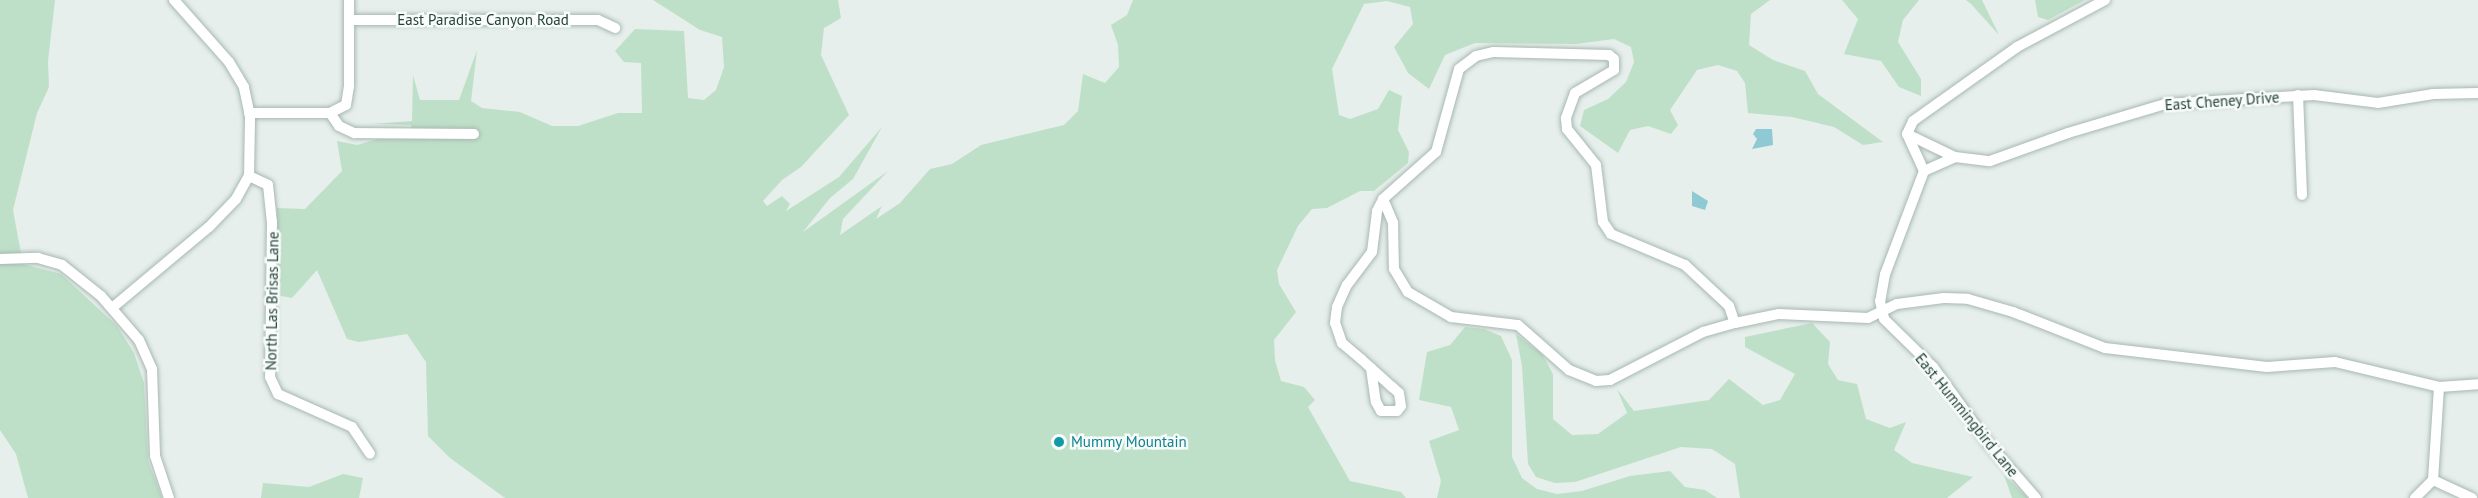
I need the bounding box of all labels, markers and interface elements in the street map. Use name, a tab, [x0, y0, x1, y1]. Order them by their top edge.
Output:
street label: East Paradise Canyon Road	[397, 11, 569, 29]
street label: East Cheney Drive	[2164, 88, 2280, 114]
street label: North Las Brisas Lane	[262, 231, 282, 371]
street label: East Hummingbird Lane	[1912, 350, 2022, 480]
place label: Mummy Mountain	[1071, 433, 1187, 451]
marker: Mummy Mountain	[1052, 435, 1066, 449]

